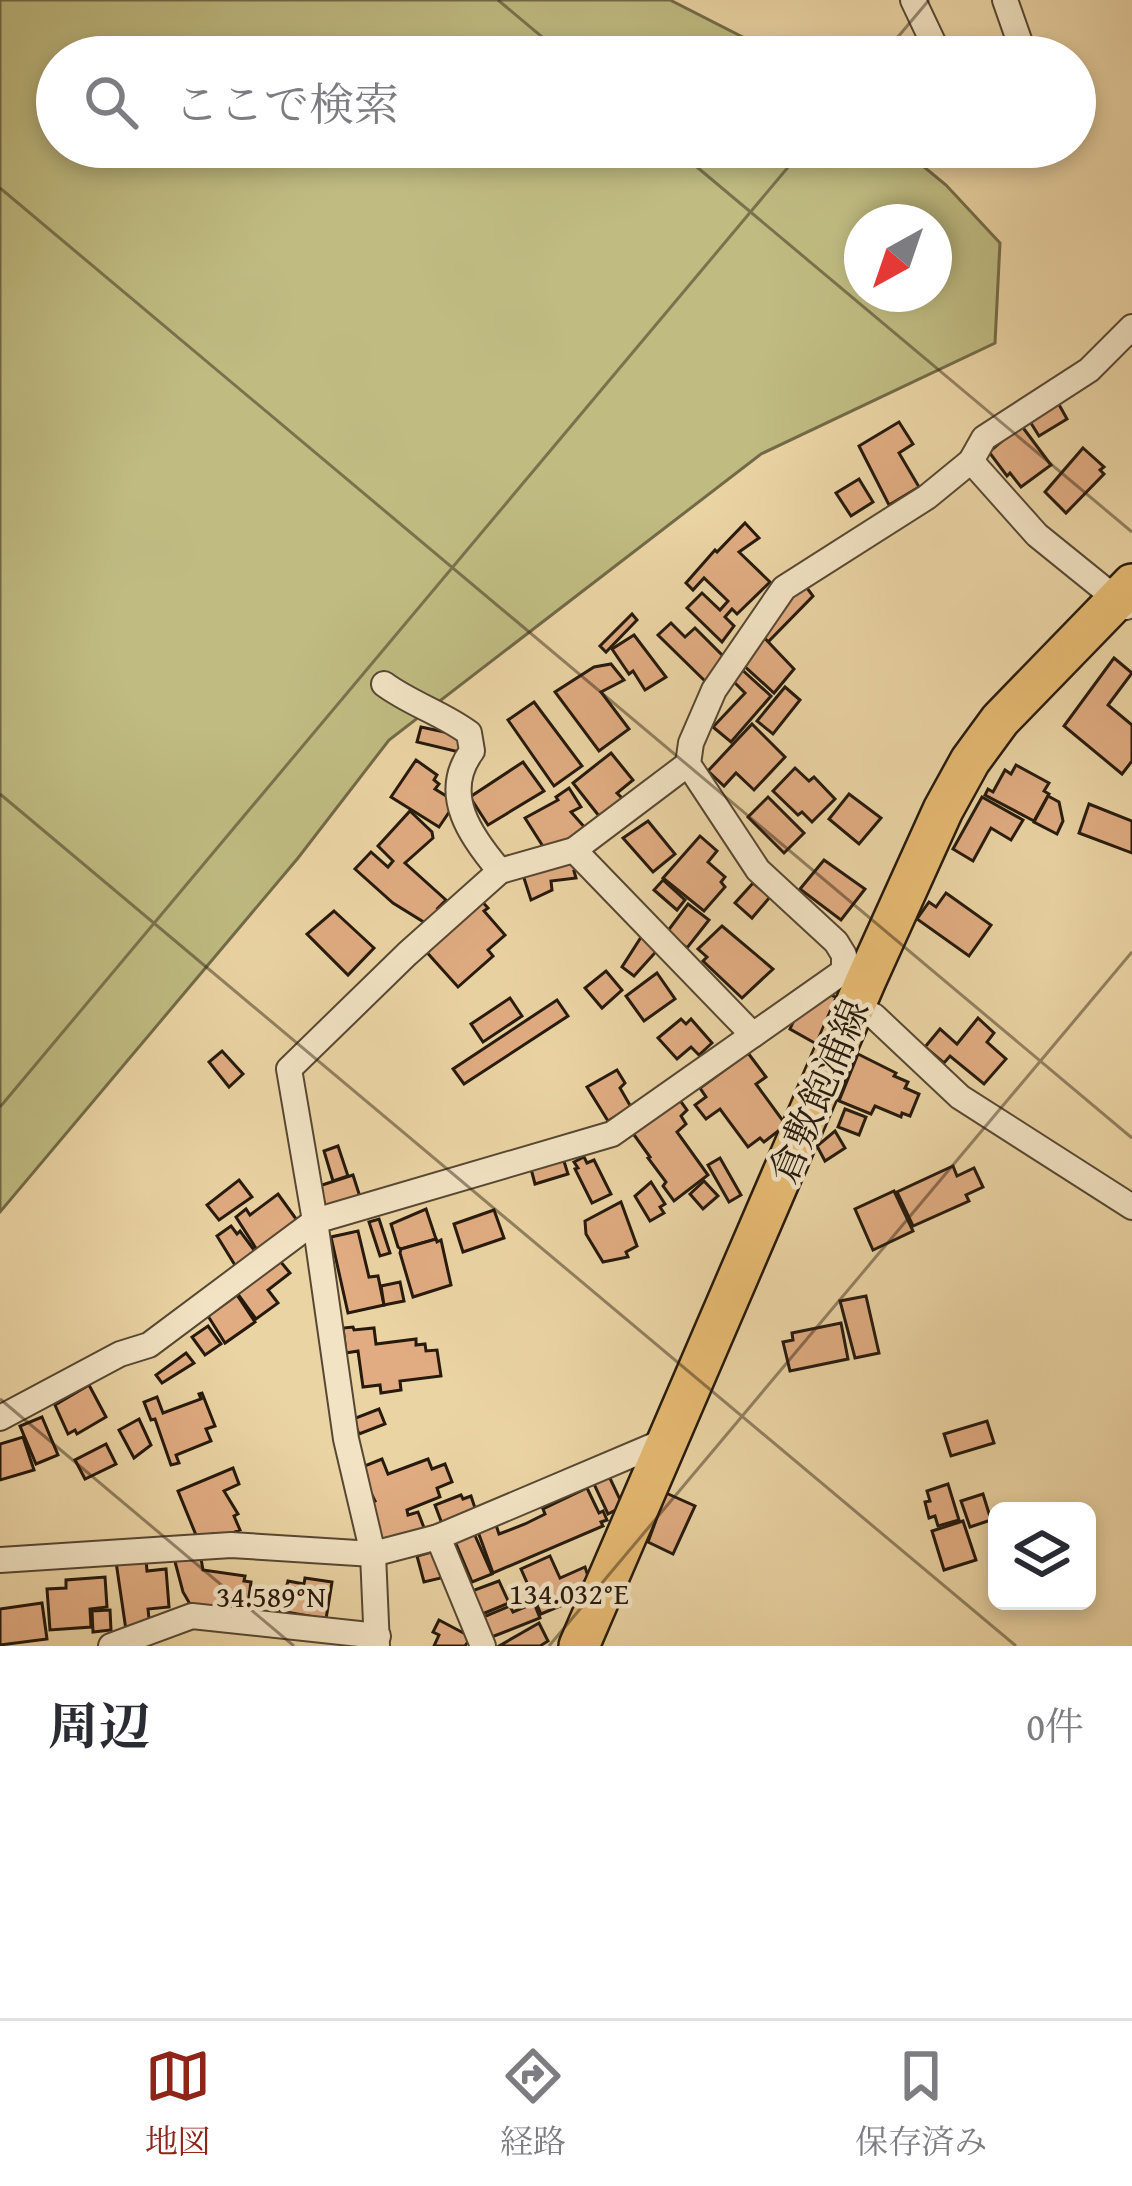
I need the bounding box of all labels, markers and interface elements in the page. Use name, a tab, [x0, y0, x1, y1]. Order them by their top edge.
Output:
search box	[36, 36, 1096, 168]
icon: search	[78, 69, 144, 135]
text: ここで検索	[174, 71, 399, 136]
north arrow	[844, 204, 952, 312]
street label: 倉敷飽浦線	[754, 990, 882, 1192]
map controls	[988, 1502, 1096, 1610]
button: layers	[988, 1502, 1096, 1610]
text: 134.032°E	[509, 1571, 629, 1615]
text: 34.589°N	[216, 1574, 326, 1618]
text: 周辺	[48, 1688, 150, 1763]
text: 0件	[1026, 1697, 1084, 1754]
tab: 地図	[145, 2043, 211, 2165]
tab: 経路	[500, 2043, 566, 2165]
tab: 保存済み	[855, 2043, 987, 2165]

